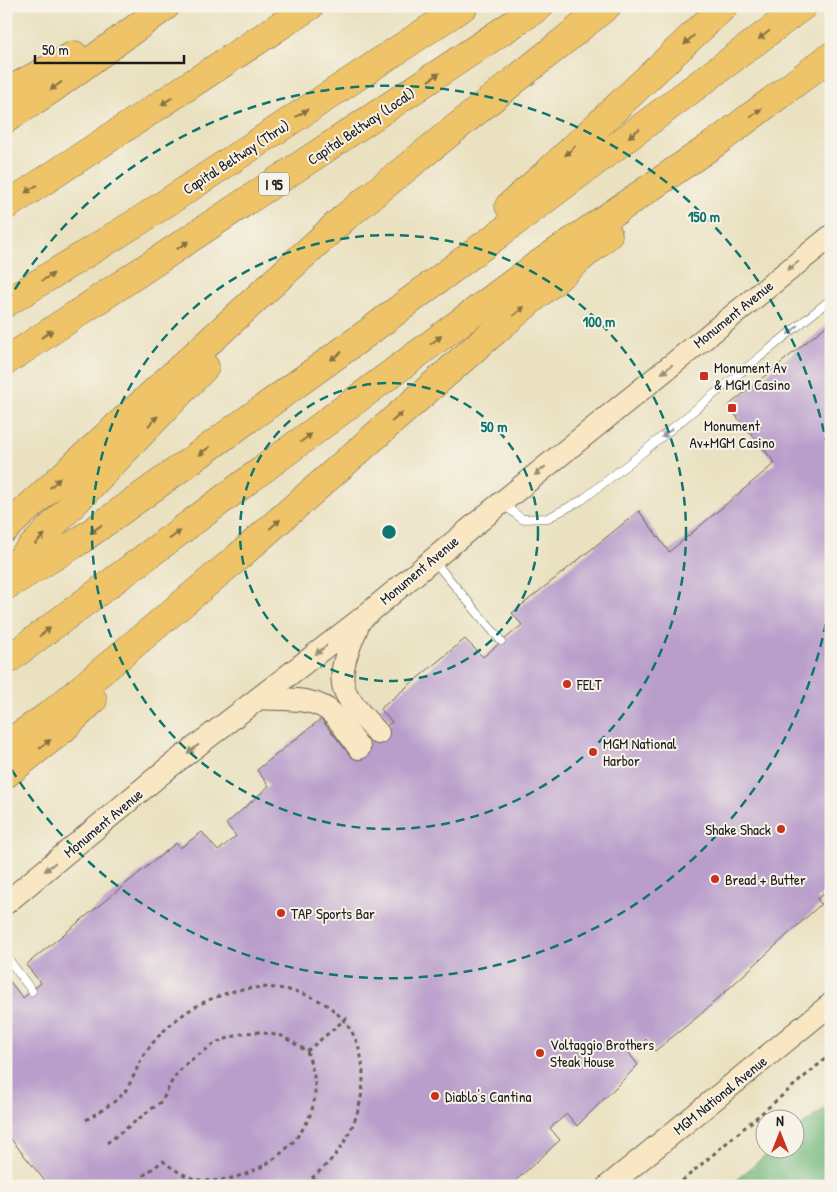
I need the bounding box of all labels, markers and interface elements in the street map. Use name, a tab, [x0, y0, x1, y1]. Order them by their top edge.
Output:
one-way arrow	[758, 30, 771, 41]
scale bar	[35, 32, 184, 64]
one-way arrow	[683, 34, 695, 46]
text: 50 m	[42, 39, 69, 60]
one-way arrow	[428, 72, 441, 82]
one-way arrow	[50, 81, 63, 92]
street label: Capital Beltway (Local)	[303, 82, 419, 170]
one-way arrow	[160, 96, 174, 105]
one-way arrow	[749, 107, 762, 118]
one-way arrow	[295, 109, 309, 118]
street label: Capital Beltway (Thru)	[179, 115, 293, 199]
one-way arrow	[627, 128, 641, 138]
one-way arrow	[565, 145, 577, 157]
road number: I 95	[259, 172, 289, 195]
one-way arrow	[24, 185, 38, 194]
text: 150 m	[688, 206, 720, 227]
one-way arrow	[176, 240, 190, 249]
one-way arrow	[787, 261, 800, 272]
one-way arrow	[41, 273, 54, 282]
street label: Monument Avenue	[689, 275, 777, 353]
one-way arrow	[512, 305, 525, 316]
text: 100 m	[583, 311, 615, 332]
one-way arrow	[787, 324, 800, 335]
one-way arrow	[40, 329, 54, 339]
one-way arrow	[429, 335, 442, 346]
one-way arrow	[329, 351, 343, 361]
place label: Monument Av & MGM Casino	[714, 357, 790, 395]
one-way arrow	[660, 363, 673, 374]
marker: Monument Av & MGM Casino	[698, 370, 710, 382]
marker: Monument Av+MGM Casino	[726, 402, 738, 414]
one-way arrow	[390, 411, 402, 423]
place label: Monument Av+MGM Casino	[689, 415, 775, 453]
one-way arrow	[147, 416, 159, 428]
text: 50 m	[481, 416, 507, 437]
one-way arrow	[661, 427, 674, 438]
one-way arrow	[299, 432, 312, 443]
one-way arrow	[197, 446, 211, 456]
one-way arrow	[534, 465, 547, 476]
one-way arrow	[48, 477, 60, 489]
one-way arrow	[268, 519, 281, 530]
centre of rings	[380, 523, 398, 541]
one-way arrow	[89, 524, 102, 534]
one-way arrow	[168, 530, 182, 540]
street label: Monument Avenue	[375, 531, 463, 609]
one-way arrow	[34, 533, 46, 545]
one-way arrow	[38, 627, 52, 637]
one-way arrow	[315, 644, 328, 655]
place label: FELT	[576, 674, 603, 695]
marker: FELT	[561, 678, 573, 690]
place label: MGM National Harbor	[603, 733, 677, 771]
one-way arrow	[38, 738, 51, 749]
one-way arrow	[186, 744, 200, 754]
marker: MGM National Harbor	[587, 746, 599, 758]
street label: Monument Avenue	[59, 784, 147, 862]
place label: Shake Shack	[705, 819, 771, 840]
marker: Shake Shack	[775, 823, 787, 835]
one-way arrow	[44, 861, 57, 872]
place label: Bread + Butter	[725, 869, 806, 890]
marker: Bread + Butter	[709, 873, 721, 885]
place label: TAP Sports Bar	[291, 903, 375, 924]
marker: TAP Sports Bar	[275, 907, 287, 919]
place label: Voltaggio Brothers Steak House	[550, 1034, 654, 1072]
marker: Voltaggio Brothers Steak House	[534, 1047, 546, 1059]
street label: MGM National Avenue	[669, 1051, 771, 1139]
place label: Diablo's Cantina	[445, 1086, 531, 1107]
marker: Diablo's Cantina	[429, 1090, 441, 1102]
north arrow	[754, 1110, 804, 1160]
text: N	[776, 1111, 784, 1130]

